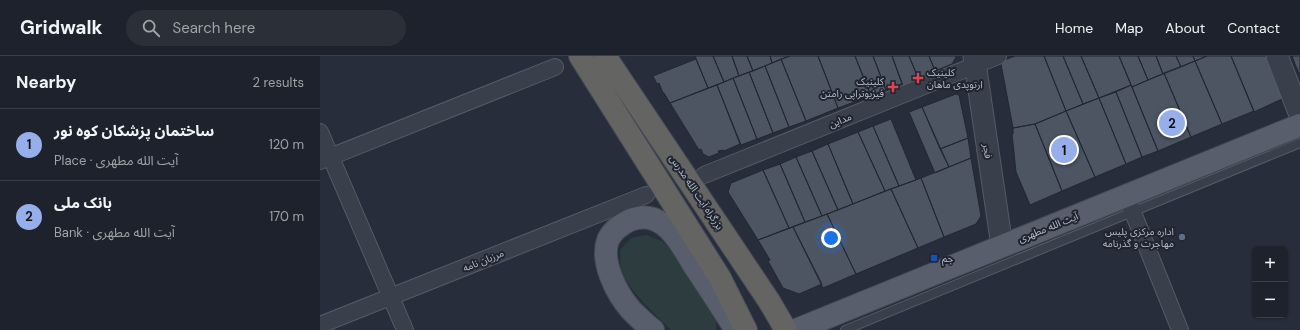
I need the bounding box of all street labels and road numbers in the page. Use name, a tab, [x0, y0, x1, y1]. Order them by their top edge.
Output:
street label: مداین	[827, 110, 853, 131]
street label: فجر	[980, 142, 995, 160]
street label: بزرگراه آیت الله مدرس	[667, 152, 727, 232]
street label: آیت الله مطهری	[1016, 209, 1081, 245]
street label: مرزبان نامه	[461, 246, 506, 275]

